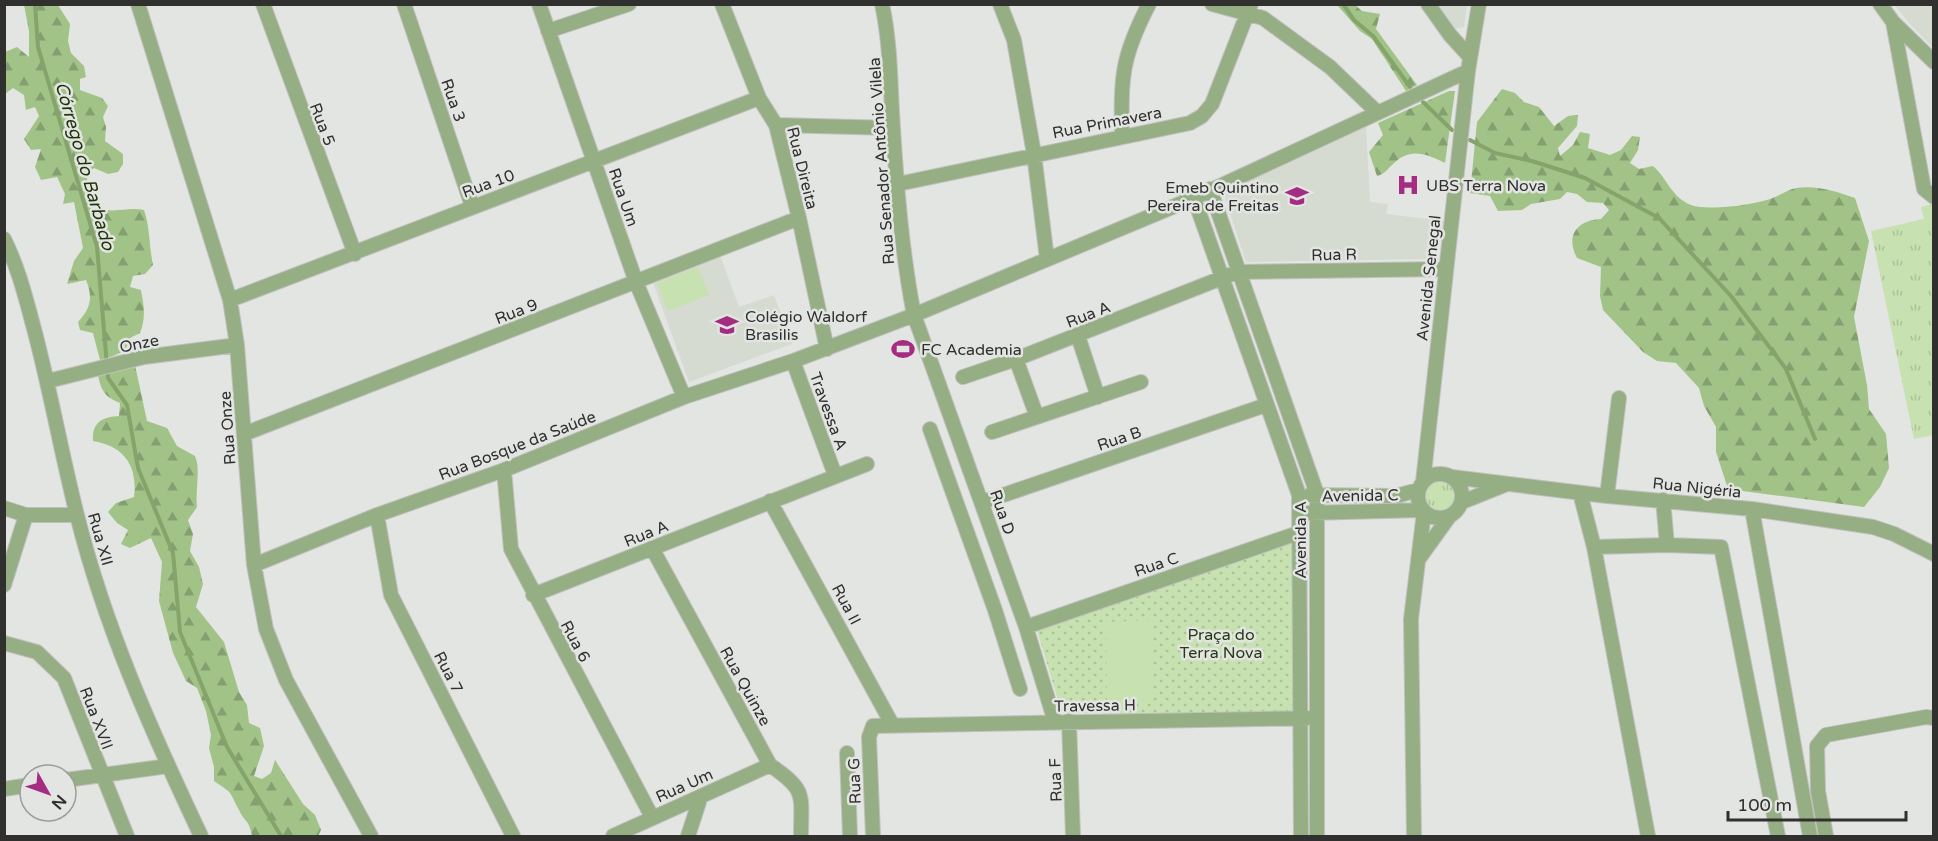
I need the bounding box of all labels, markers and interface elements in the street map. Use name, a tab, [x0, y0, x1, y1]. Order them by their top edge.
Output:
street label: Rua Senador Antônio Vilela	[865, 57, 899, 265]
street label: Rua 3	[436, 76, 470, 125]
water label: Córrego do Barbado	[50, 79, 120, 254]
street label: Rua 5	[305, 100, 339, 149]
street label: Rua Primavera	[1051, 103, 1164, 143]
street label: Rua Direita	[782, 125, 822, 211]
street label: Rua 10	[459, 165, 517, 203]
street label: Rua Um	[604, 165, 642, 229]
hospital icon: UBS Terra Nova	[1395, 172, 1421, 198]
place label: UBS Terra Nova	[1426, 176, 1546, 196]
place label: Emeb Quintino Pereira de Freitas	[1147, 178, 1279, 216]
school or university icon: Emeb Quintino Pereira de Freitas	[1284, 183, 1310, 209]
street label: Avenida Senegal	[1412, 214, 1446, 342]
street label: Rua R	[1311, 245, 1357, 265]
street label: Rua 9	[492, 295, 541, 329]
street label: Rua A	[1063, 297, 1114, 333]
place label: Colégio Waldorf Brasilis	[745, 307, 868, 345]
school or university icon: Colégio Waldorf Brasilis	[714, 312, 740, 338]
street label: Onze	[118, 330, 161, 358]
sports icon: FC Academia	[890, 336, 916, 362]
place label: FC Academia	[921, 340, 1022, 360]
street label: Travessa A	[805, 370, 851, 453]
street label: Rua Onze	[215, 390, 241, 465]
street label: Rua Bosque da Saúde	[436, 407, 599, 485]
street label: Rua B	[1095, 422, 1144, 456]
street label: Rua Nigéria	[1651, 473, 1742, 503]
street label: Avenida C	[1321, 485, 1399, 507]
street label: Rua D	[985, 487, 1019, 537]
street label: Avenida A	[1291, 501, 1311, 579]
street label: Rua XII	[83, 510, 117, 568]
street label: Rua A	[621, 516, 672, 552]
street label: Rua C	[1132, 548, 1181, 582]
street label: Rua II	[827, 581, 865, 628]
street label: Rua 6	[556, 617, 594, 666]
park label: Praça do Terra Nova	[1180, 625, 1262, 663]
street label: Rua Quinze	[715, 643, 775, 730]
street label: Rua 7	[429, 648, 467, 697]
street label: Rua XVII	[75, 684, 117, 753]
street label: Travessa H	[1054, 695, 1136, 717]
street label: Rua G	[844, 757, 866, 805]
street label: Rua F	[1045, 757, 1067, 802]
north arrow	[18, 763, 78, 823]
street label: Rua Um	[653, 764, 716, 807]
scale bar	[1728, 784, 1906, 822]
text: N	[47, 791, 71, 813]
text: 100 m	[1737, 794, 1792, 816]

